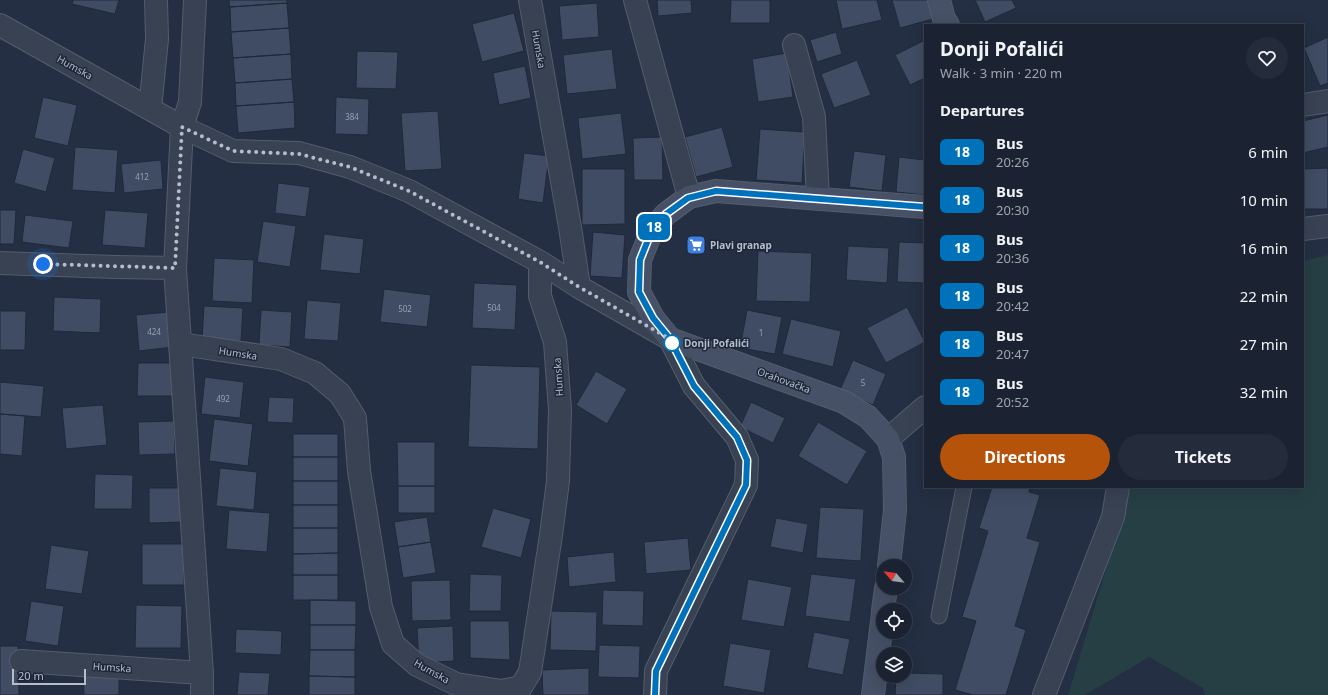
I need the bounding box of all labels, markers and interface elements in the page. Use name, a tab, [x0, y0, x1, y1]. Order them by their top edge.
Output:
street label: Humska	[529, 29, 549, 69]
text: Donji Pofalići	[940, 36, 1064, 62]
button: heart	[1246, 37, 1288, 79]
street label: Humska	[55, 51, 95, 83]
text: Walk · 3 min · 220 m	[940, 64, 1062, 82]
text: Departures	[940, 100, 1024, 120]
house number: 384	[345, 111, 359, 122]
text: Bus	[996, 133, 1023, 153]
text: 18	[954, 142, 970, 161]
text: 6 min	[1248, 142, 1288, 162]
text: 20:26	[996, 153, 1029, 171]
house number: 412	[135, 171, 149, 182]
text: Bus	[996, 181, 1023, 201]
text: 18	[954, 190, 970, 209]
text: 10 min	[1240, 190, 1288, 210]
text: 20:30	[996, 201, 1029, 219]
line badge: 18	[636, 214, 672, 240]
text: 18	[646, 217, 662, 236]
text: Bus	[996, 229, 1023, 249]
supermarket icon: Plavi granap	[685, 234, 707, 256]
place label: Plavi granap	[710, 238, 772, 252]
text: 18	[954, 238, 970, 257]
text: 16 min	[1240, 238, 1288, 258]
text: 20:36	[996, 249, 1029, 267]
your location	[33, 254, 53, 274]
text: Bus	[996, 277, 1023, 297]
text: 18	[954, 286, 970, 305]
text: 22 min	[1240, 286, 1288, 306]
text: 20:42	[996, 297, 1029, 315]
house number: 504	[487, 302, 501, 313]
house number: 502	[398, 303, 412, 314]
text: Bus	[996, 325, 1023, 345]
house number: 424	[147, 326, 161, 337]
house number: 1	[759, 327, 763, 338]
marker: Donji Pofalići	[663, 334, 681, 352]
text: 18	[954, 334, 970, 353]
text: 27 min	[1240, 334, 1288, 354]
place label: Donji Pofalići	[684, 336, 749, 350]
street label: Humska	[218, 343, 258, 363]
text: 20:47	[996, 345, 1029, 363]
street label: Humska	[550, 357, 566, 397]
street label: Orahovačka	[755, 364, 813, 396]
text: Bus	[996, 373, 1023, 393]
house number: 5	[861, 377, 866, 388]
text: 18	[954, 382, 970, 401]
text: 32 min	[1240, 382, 1288, 402]
house number: 492	[216, 393, 230, 404]
text: 20:52	[996, 393, 1029, 411]
button: Directions	[940, 434, 1110, 480]
button: Tickets	[1118, 434, 1288, 480]
north arrow	[876, 559, 912, 595]
map controls	[876, 559, 912, 683]
button: locate	[876, 603, 912, 639]
button: layers	[876, 647, 912, 683]
street label: Humska	[412, 655, 452, 687]
street label: Humska	[92, 659, 132, 675]
scale bar	[12, 667, 86, 686]
text: 20 m	[18, 668, 44, 683]

